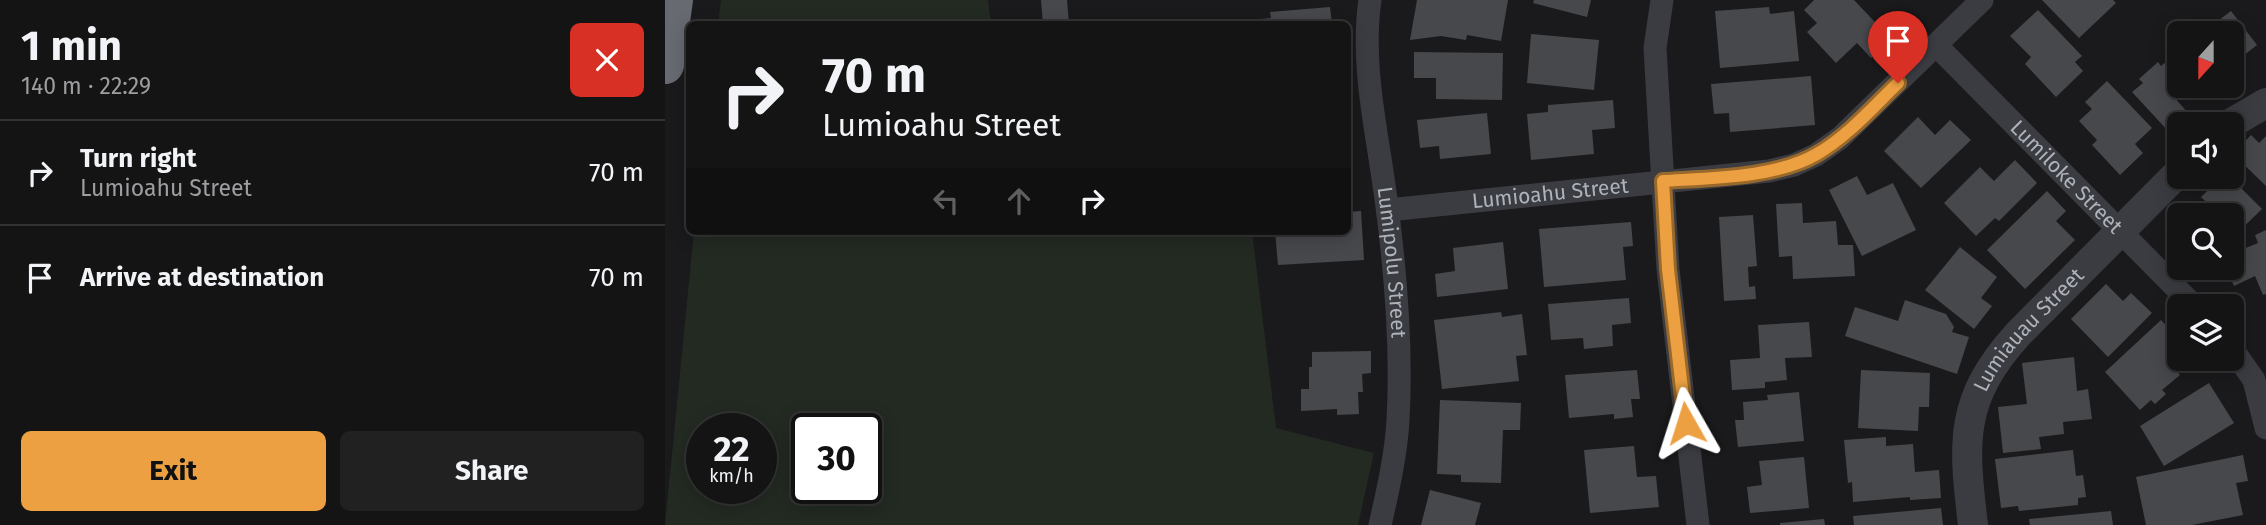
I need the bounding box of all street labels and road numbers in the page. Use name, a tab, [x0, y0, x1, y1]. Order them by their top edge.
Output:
street label: Lumiloke Street	[2005, 115, 2128, 239]
street label: Lumioahu Street	[1471, 172, 1630, 214]
street label: Lumipolu Street	[1371, 185, 1412, 339]
street label: Lumiauau Street	[1968, 262, 2090, 396]

